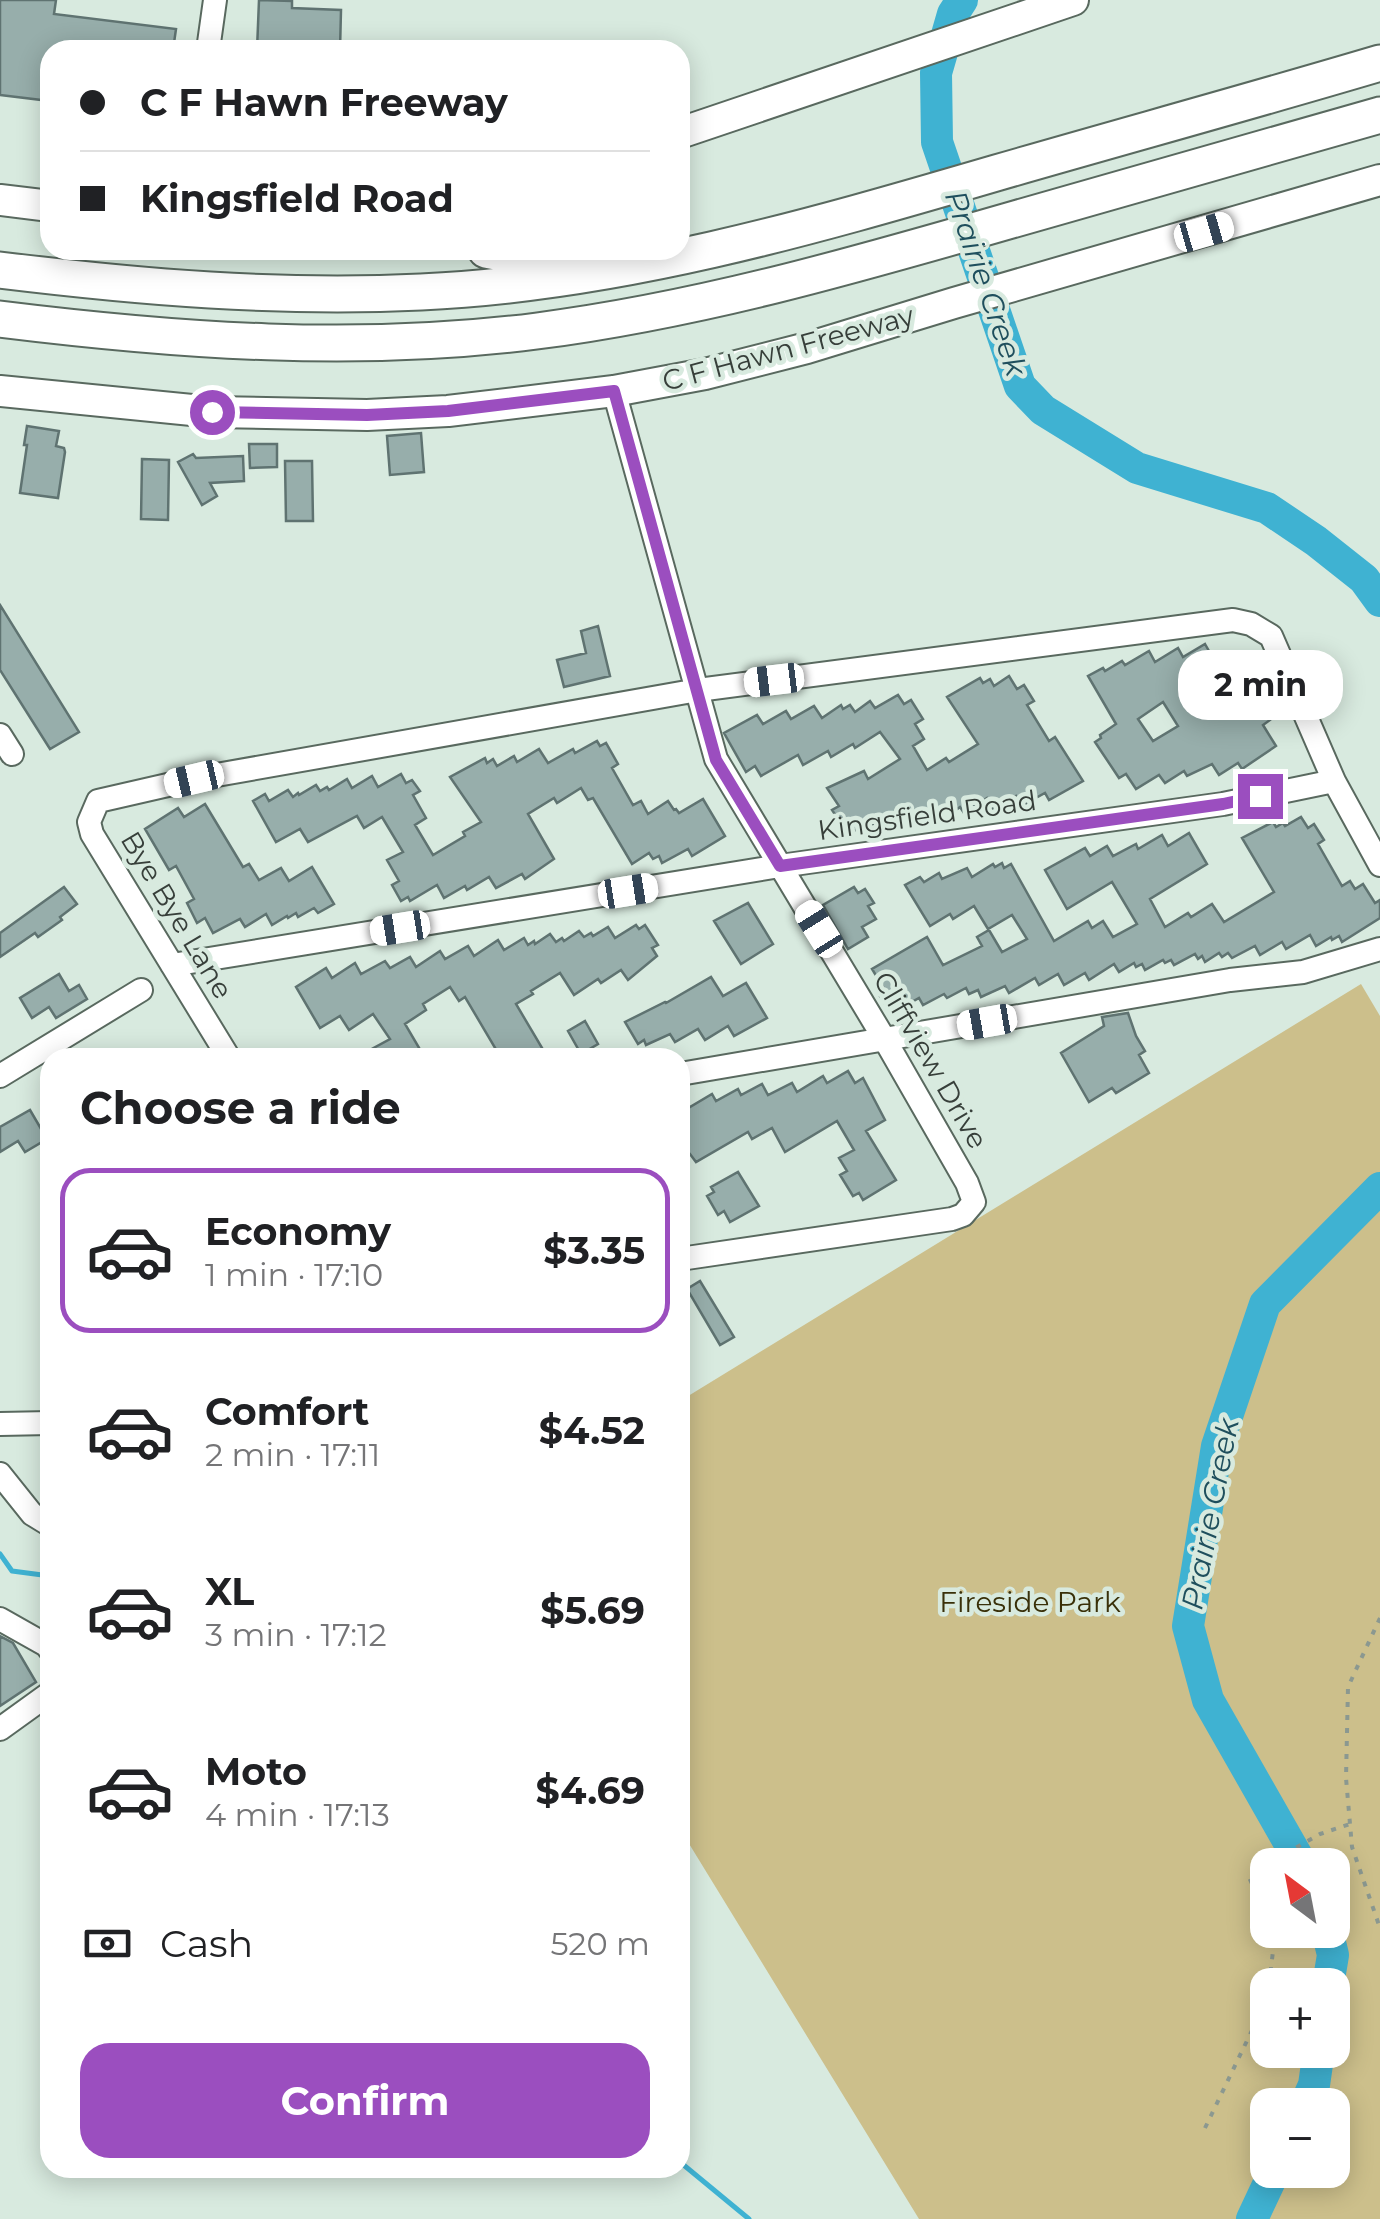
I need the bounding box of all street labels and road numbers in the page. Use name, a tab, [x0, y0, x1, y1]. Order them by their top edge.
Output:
street label: C F Hawn Freeway	[658, 298, 918, 398]
street label: Kingsfield Road	[816, 783, 1038, 847]
street label: Bye Bye Lane	[114, 825, 240, 1005]
street label: Cliffview Drive	[867, 965, 995, 1155]

